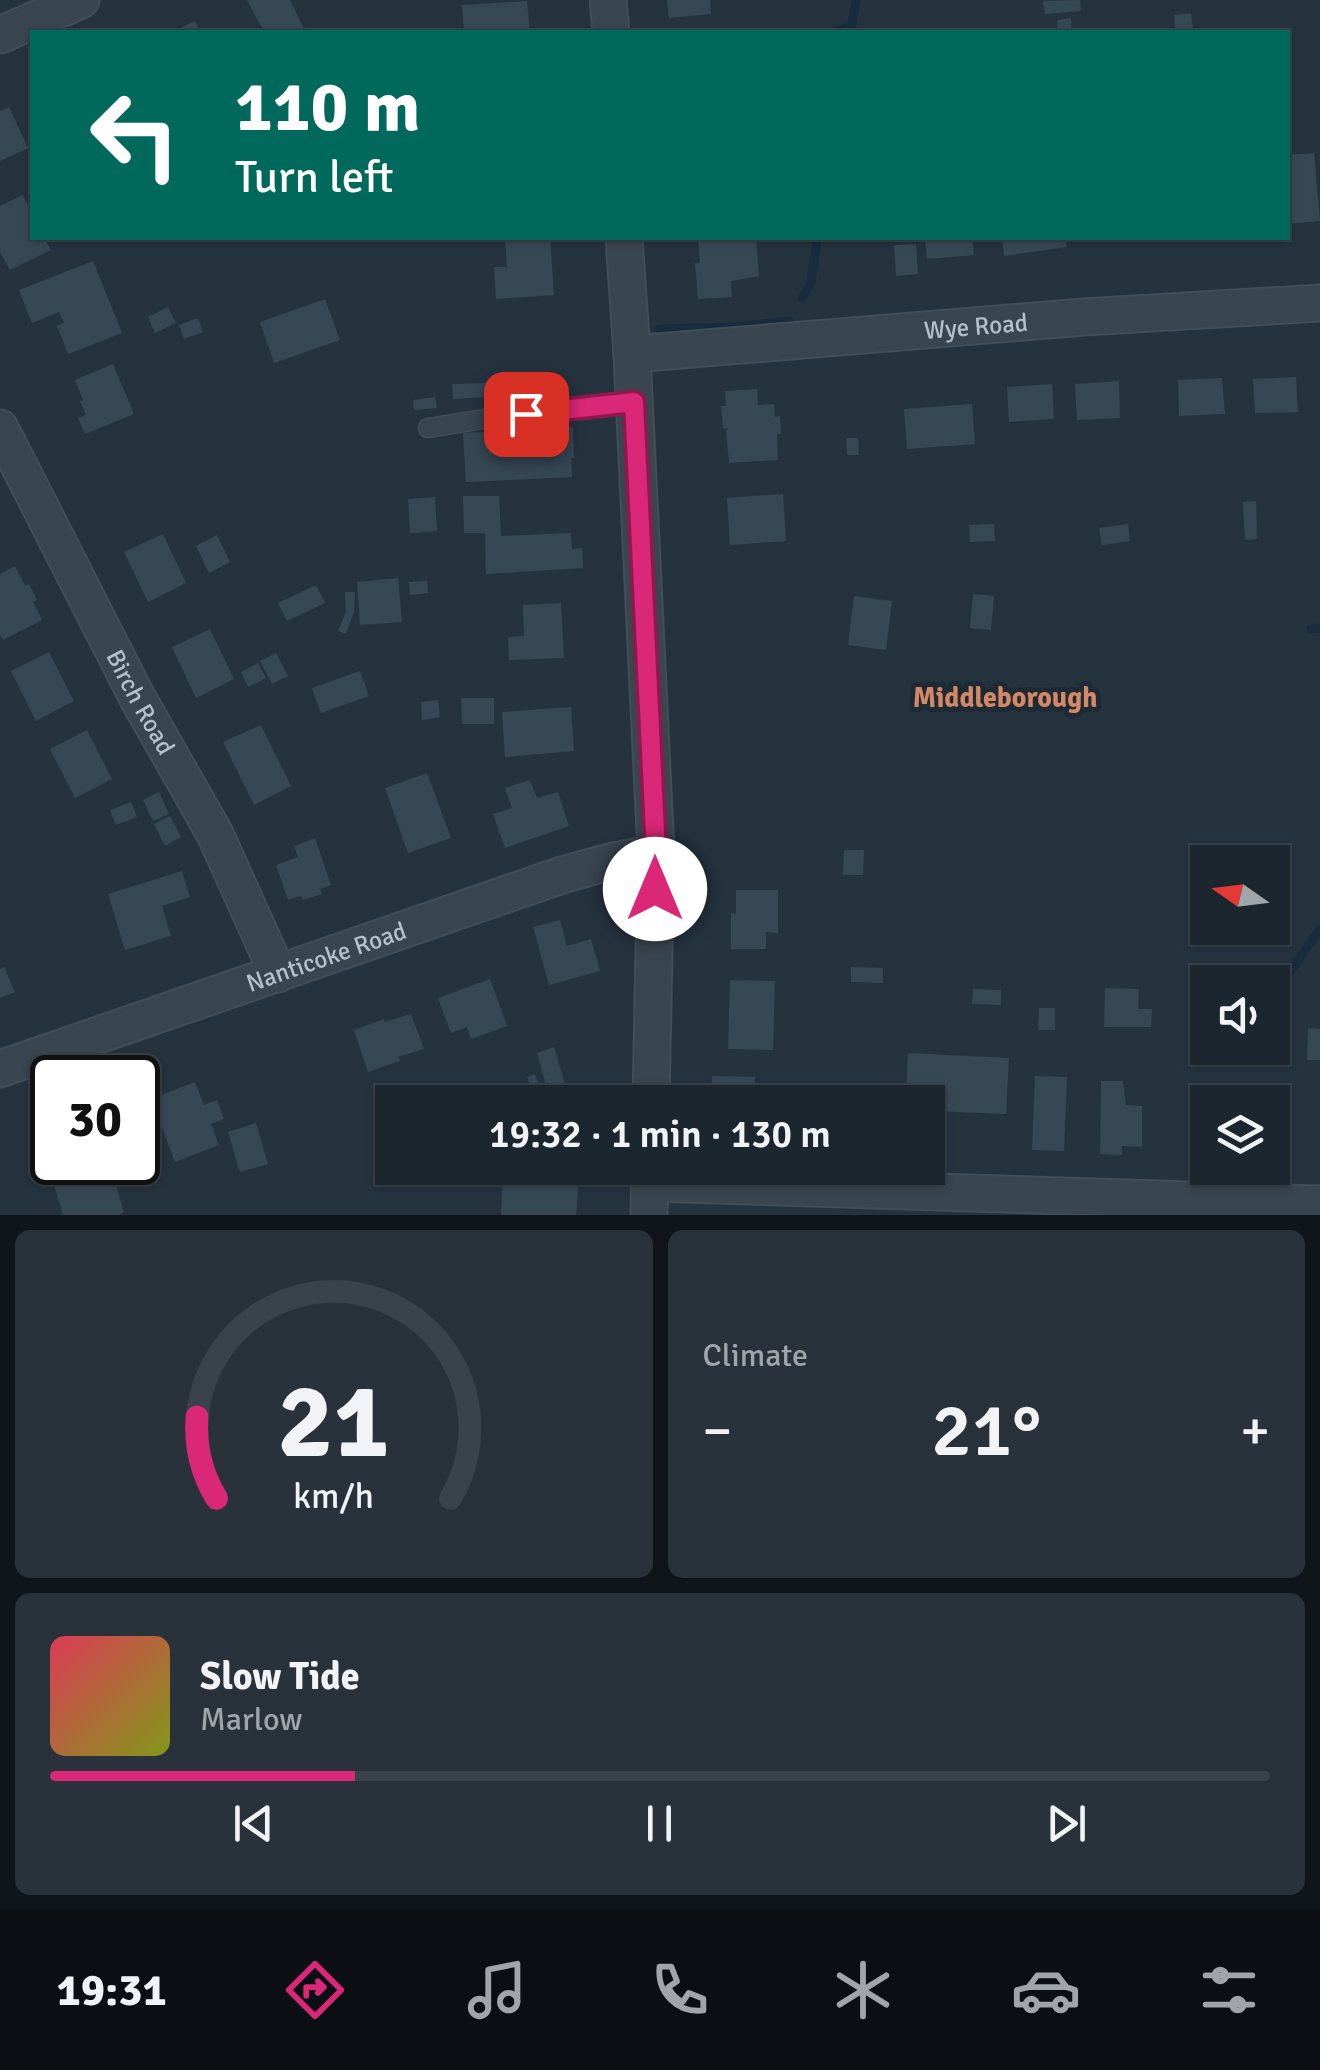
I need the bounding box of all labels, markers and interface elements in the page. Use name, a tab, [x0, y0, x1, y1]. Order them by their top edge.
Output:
text: 110 m	[235, 64, 420, 150]
icon: left	[70, 70, 200, 200]
text: Turn left	[235, 150, 394, 205]
street label: Wye Road	[923, 307, 1029, 346]
pin	[484, 372, 569, 457]
icon: arrive	[499, 387, 554, 442]
street label: Birch Road	[99, 644, 182, 760]
district label: Middleborough	[913, 681, 1097, 715]
position arrow	[603, 837, 707, 941]
north arrow	[1190, 845, 1290, 945]
map controls	[1190, 845, 1290, 1185]
street label: Nanticoke Road	[242, 915, 410, 999]
button: sound	[1190, 965, 1290, 1065]
speed limit sign: 30	[30, 1055, 160, 1185]
button: layers	[1190, 1085, 1290, 1185]
text: 19:32 · 1 min · 130 m	[489, 1111, 831, 1158]
text: Climate	[703, 1336, 808, 1375]
text: 21	[278, 1358, 390, 1486]
text: 21°	[931, 1384, 1041, 1477]
text: −	[703, 1397, 732, 1465]
text: +	[1240, 1397, 1270, 1465]
text: km/h	[293, 1474, 374, 1518]
text: Slow Tide	[200, 1653, 360, 1700]
text: Marlow	[200, 1700, 302, 1739]
icon: previous	[226, 1796, 281, 1851]
icon: pause	[632, 1796, 687, 1851]
icon: next	[1039, 1796, 1094, 1851]
icon: directions	[280, 1955, 350, 2025]
icon: music	[462, 1955, 532, 2025]
icon: phone	[645, 1955, 715, 2025]
icon: climate	[828, 1955, 898, 2025]
icon: car	[1011, 1955, 1081, 2025]
icon: filters	[1194, 1955, 1264, 2025]
text: 19:31	[56, 1963, 167, 2018]

